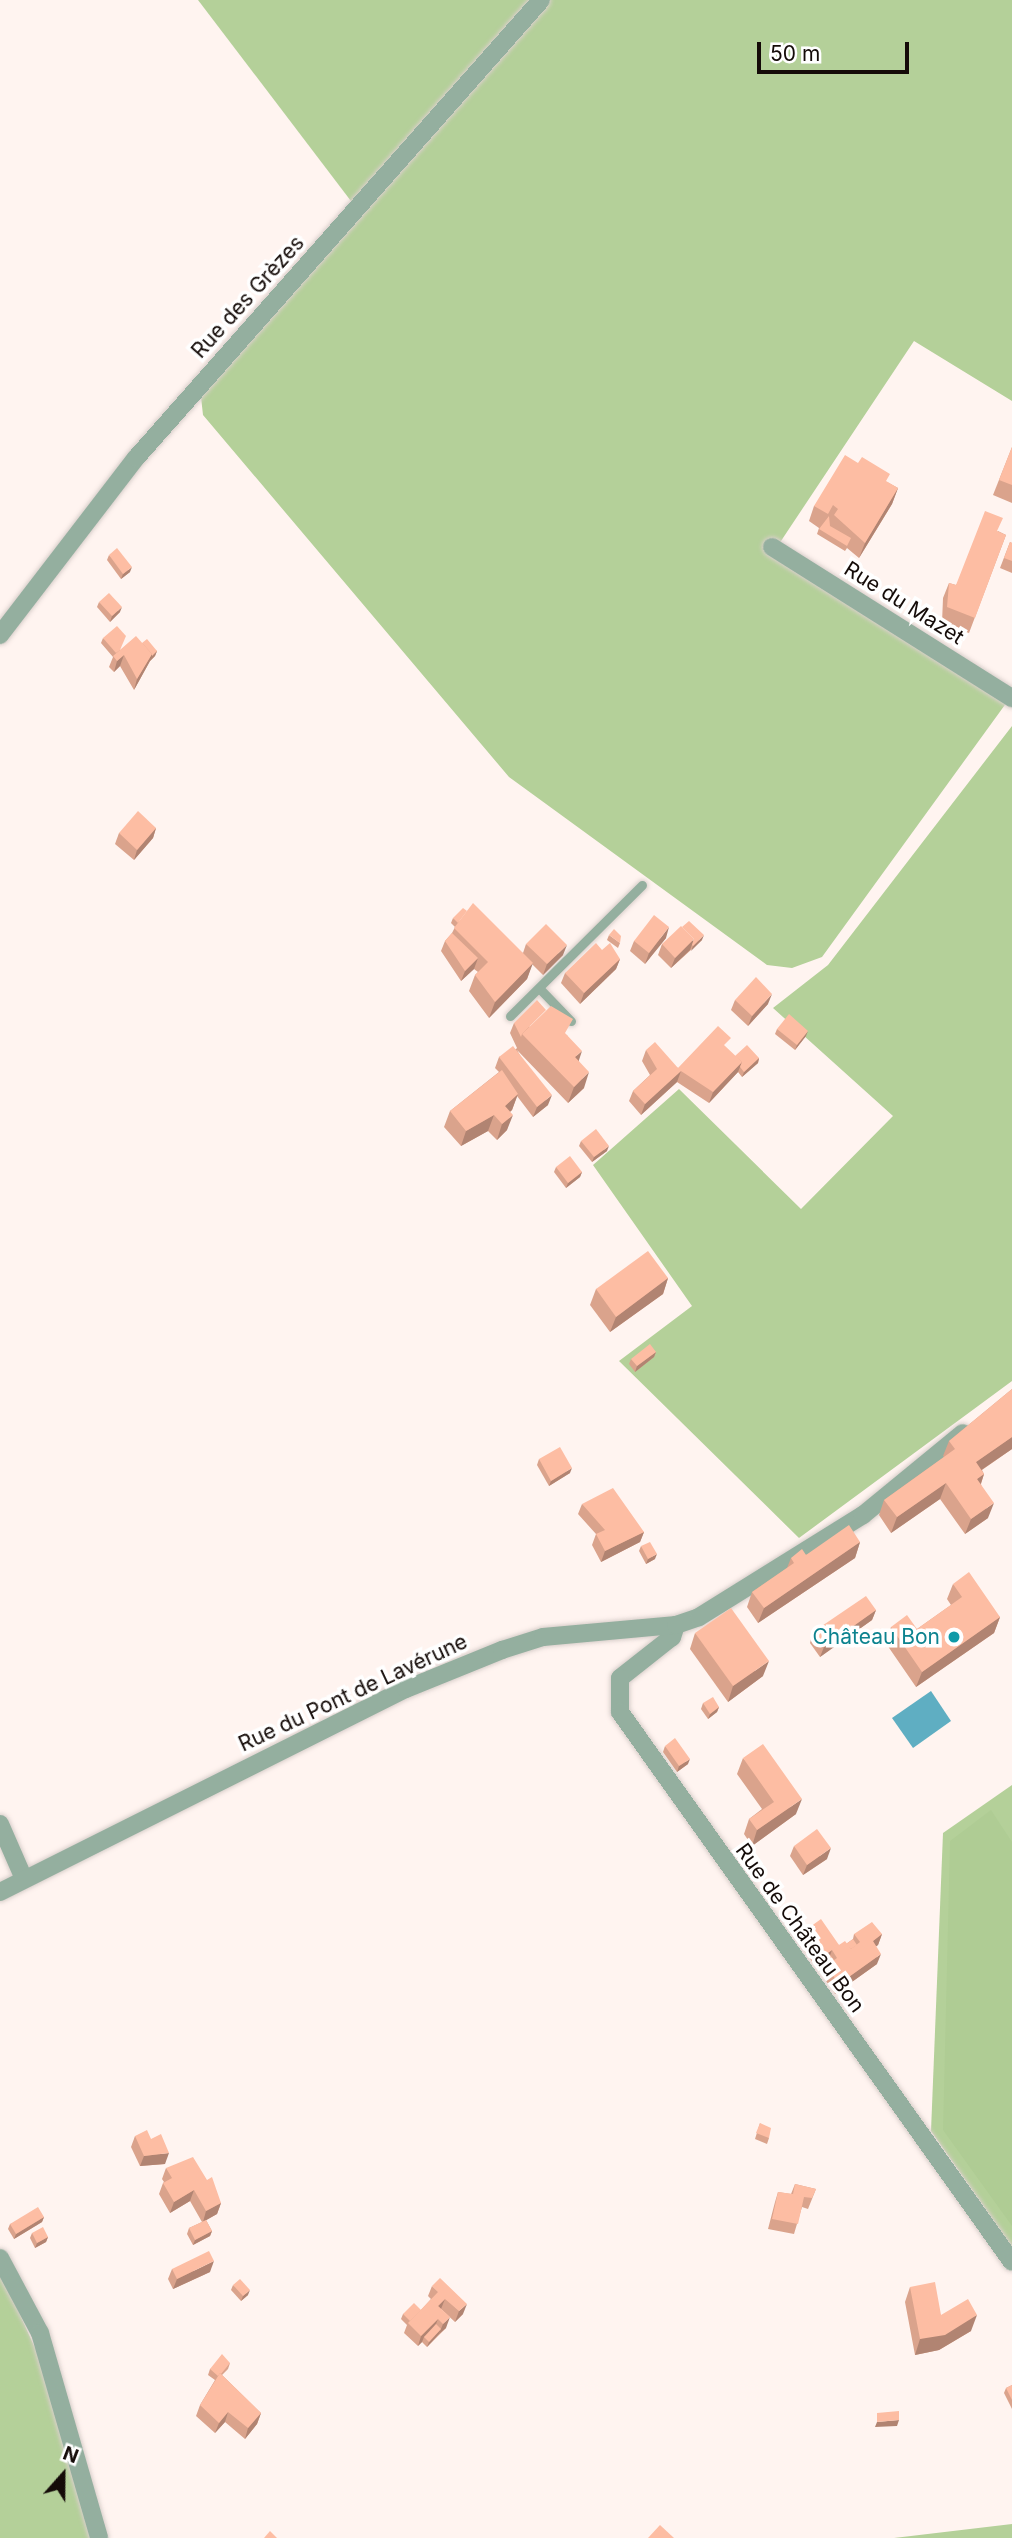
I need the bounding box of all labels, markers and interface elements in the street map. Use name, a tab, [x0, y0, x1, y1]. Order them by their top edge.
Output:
scale bar	[760, 28, 912, 72]
text: 50 m	[770, 41, 820, 66]
street label: Rue des Grèzes	[186, 231, 310, 363]
street label: Rue du Mazet	[839, 556, 969, 650]
place label: Château Bon	[812, 1624, 940, 1650]
street label: Rue du Pont de Lavérune	[235, 1629, 471, 1757]
marker: Château Bon	[946, 1629, 962, 1645]
street label: Rue de Château Bon	[730, 1839, 870, 2017]
north arrow	[28, 2440, 98, 2510]
text: N	[60, 2442, 82, 2468]

